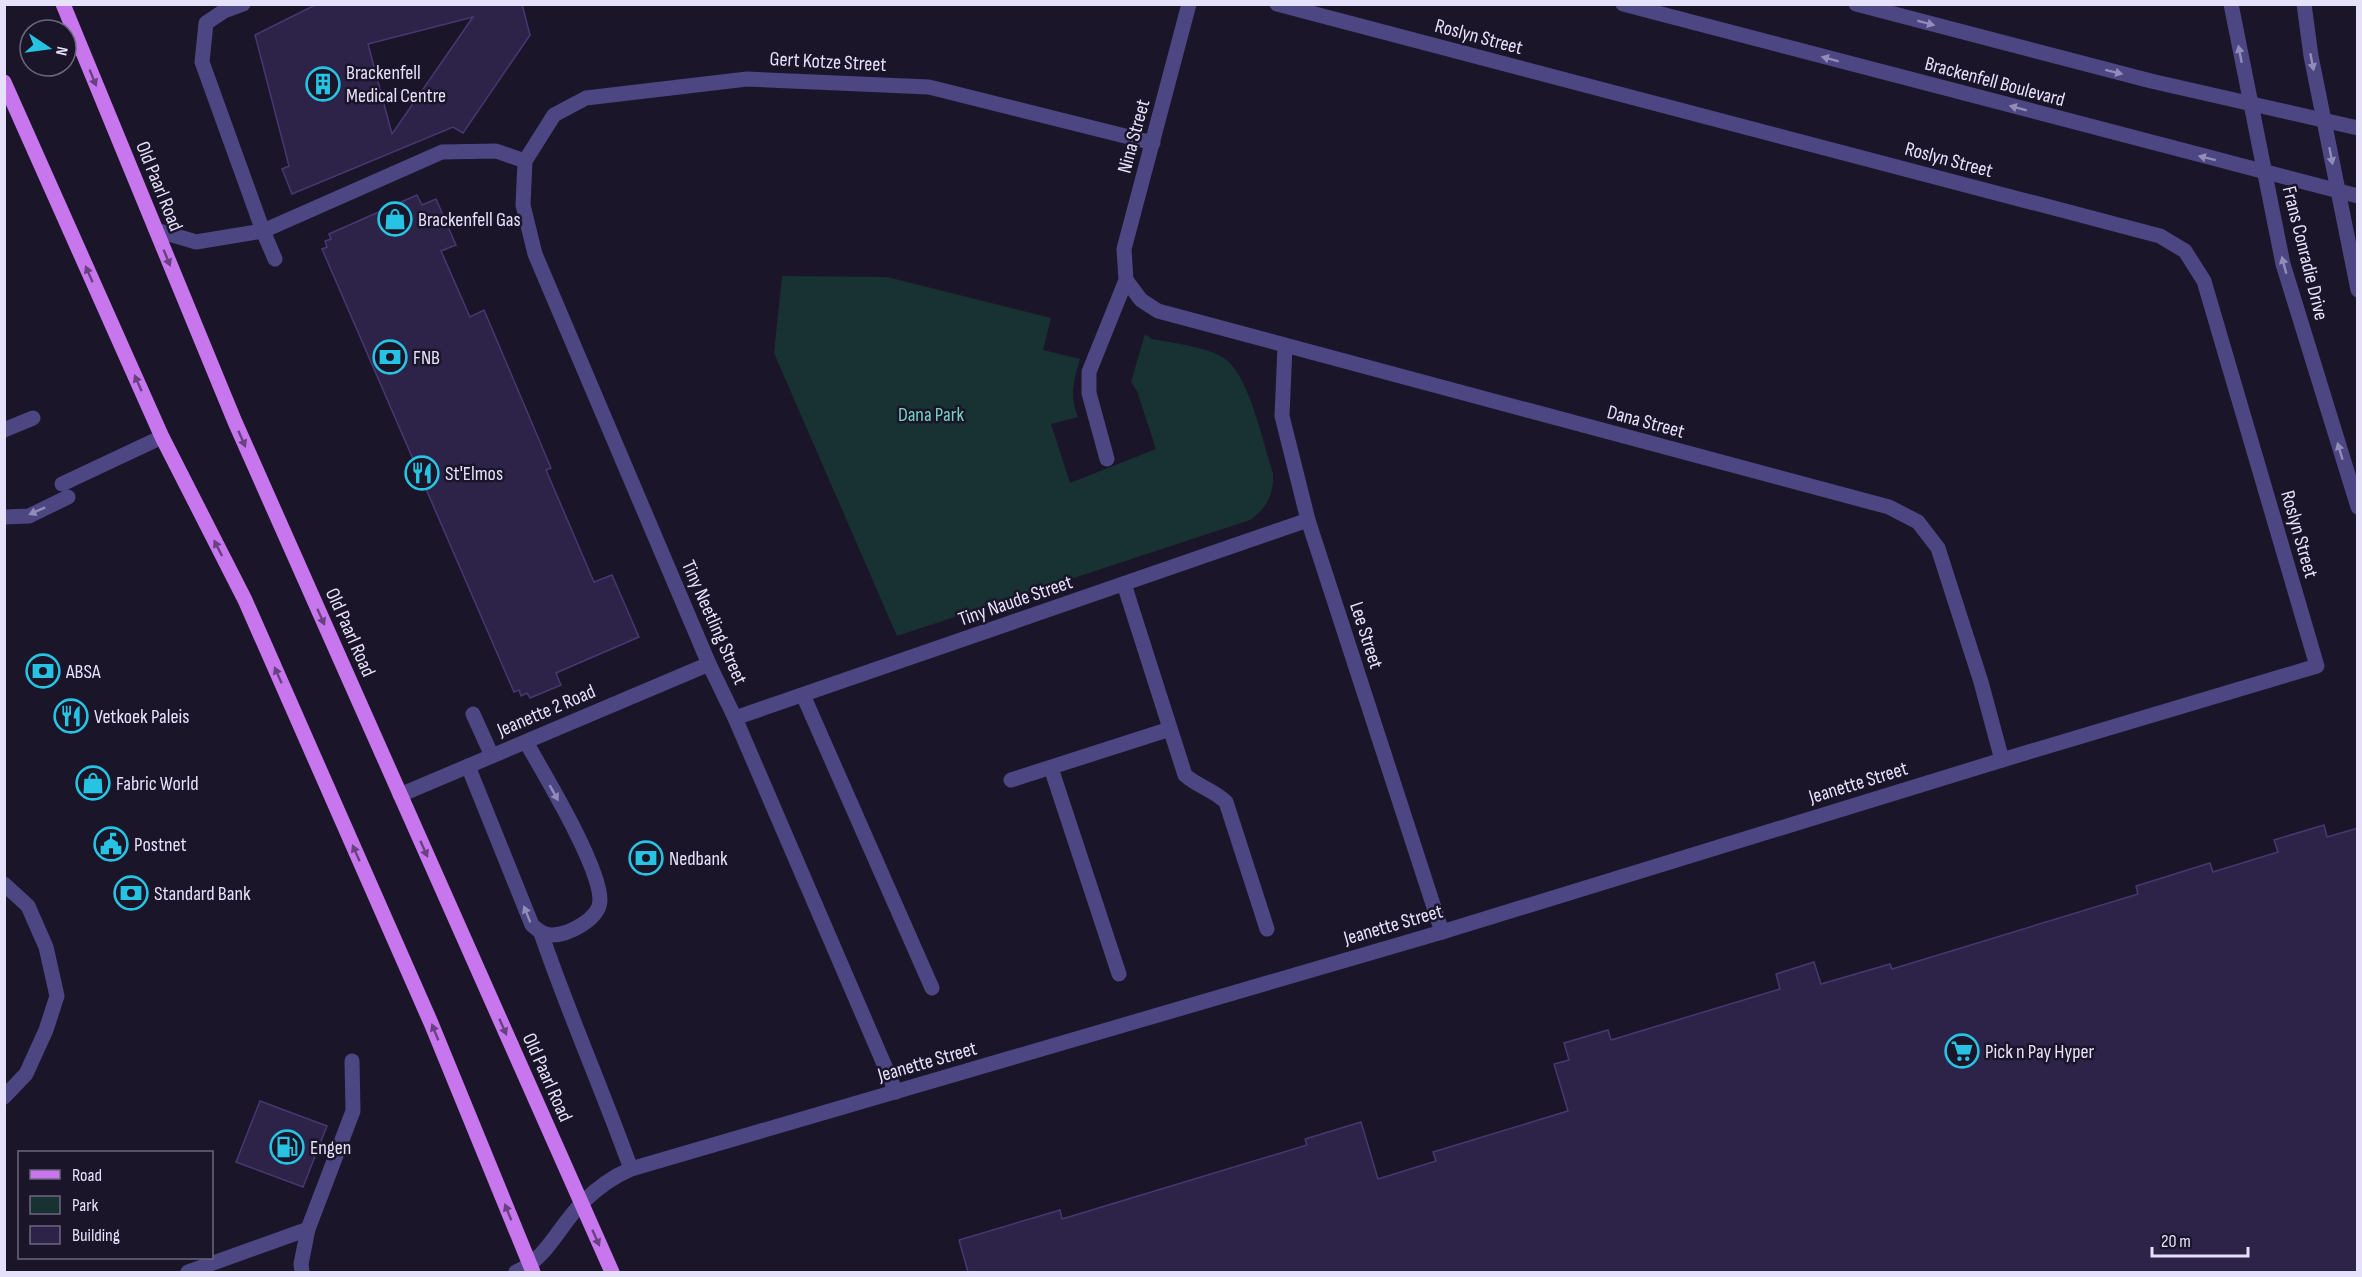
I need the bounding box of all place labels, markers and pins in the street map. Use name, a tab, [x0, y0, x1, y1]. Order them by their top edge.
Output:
place label: Brackenfell Medical Centre	[346, 61, 446, 108]
building icon: Brackenfell Medical Centre	[305, 66, 341, 102]
shop icon: Brackenfell Gas	[377, 201, 413, 237]
place label: Brackenfell Gas	[418, 208, 521, 232]
bank icon: FNB	[372, 339, 408, 375]
place label: FNB	[413, 346, 440, 370]
restaurant icon: St'Elmos	[404, 455, 440, 491]
place label: St'Elmos	[445, 462, 503, 486]
bank icon: ABSA	[25, 653, 61, 689]
place label: ABSA	[65, 660, 101, 684]
restaurant icon: Vetkoek Paleis	[53, 698, 89, 734]
place label: Vetkoek Paleis	[94, 705, 189, 729]
shop icon: Fabric World	[75, 765, 111, 801]
place label: Fabric World	[116, 772, 199, 796]
public building icon: Postnet	[93, 826, 129, 862]
place label: Postnet	[134, 833, 187, 857]
bank icon: Nedbank	[628, 840, 664, 876]
place label: Nedbank	[669, 847, 728, 871]
bank icon: Standard Bank	[113, 875, 149, 911]
place label: Standard Bank	[154, 882, 251, 906]
supermarket icon: Pick n Pay Hyper	[1944, 1033, 1980, 1069]
place label: Pick n Pay Hyper	[1985, 1040, 2095, 1064]
fuel station icon: Engen	[269, 1129, 305, 1165]
place label: Engen	[310, 1136, 351, 1160]

